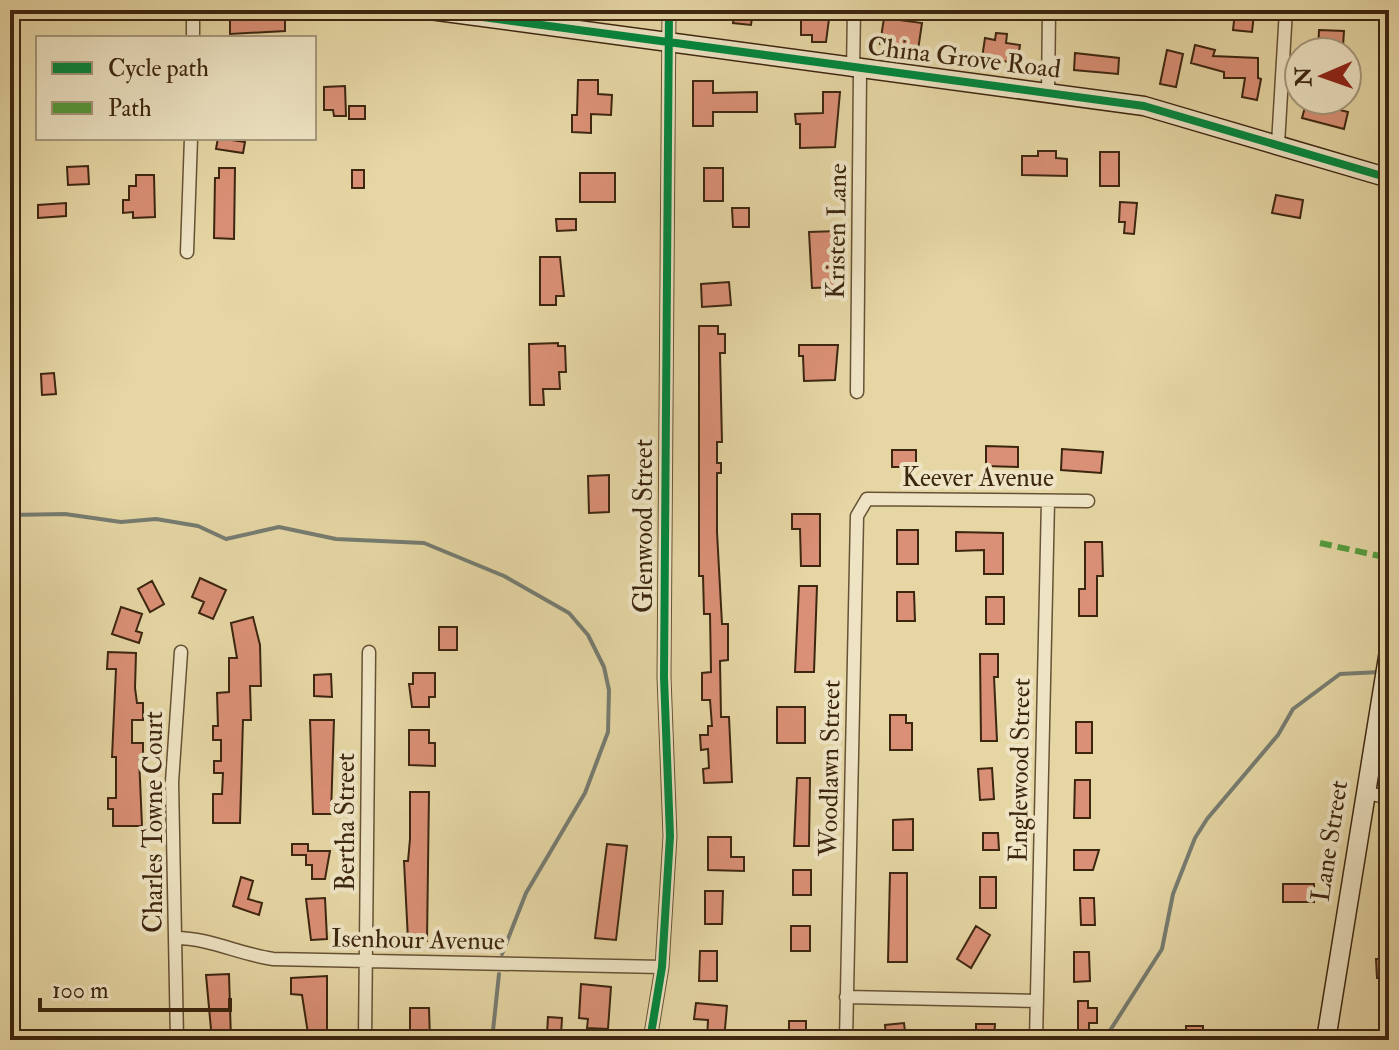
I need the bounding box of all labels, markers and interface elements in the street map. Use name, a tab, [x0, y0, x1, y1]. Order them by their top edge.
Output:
street label: China Grove Road	[865, 30, 1063, 86]
legend	[36, 36, 316, 140]
north arrow	[1283, 36, 1363, 116]
text: Cycle path	[108, 53, 209, 84]
text: N	[1290, 66, 1318, 88]
text: Path	[108, 93, 152, 124]
street label: Kristen Lane	[820, 163, 854, 299]
street label: Glenwood Street	[628, 439, 660, 613]
street label: Keever Avenue	[902, 462, 1054, 494]
street label: Englewood Street	[1002, 678, 1038, 862]
street label: Woodlawn Street	[812, 679, 848, 858]
street label: Charles Towne Court	[138, 711, 170, 933]
street label: Bertha Street	[330, 753, 362, 891]
street label: Lane Street	[1305, 778, 1355, 904]
street label: Isenhour Avenue	[331, 922, 505, 958]
scale bar	[40, 962, 230, 1012]
text: 100 m	[52, 975, 109, 1006]

